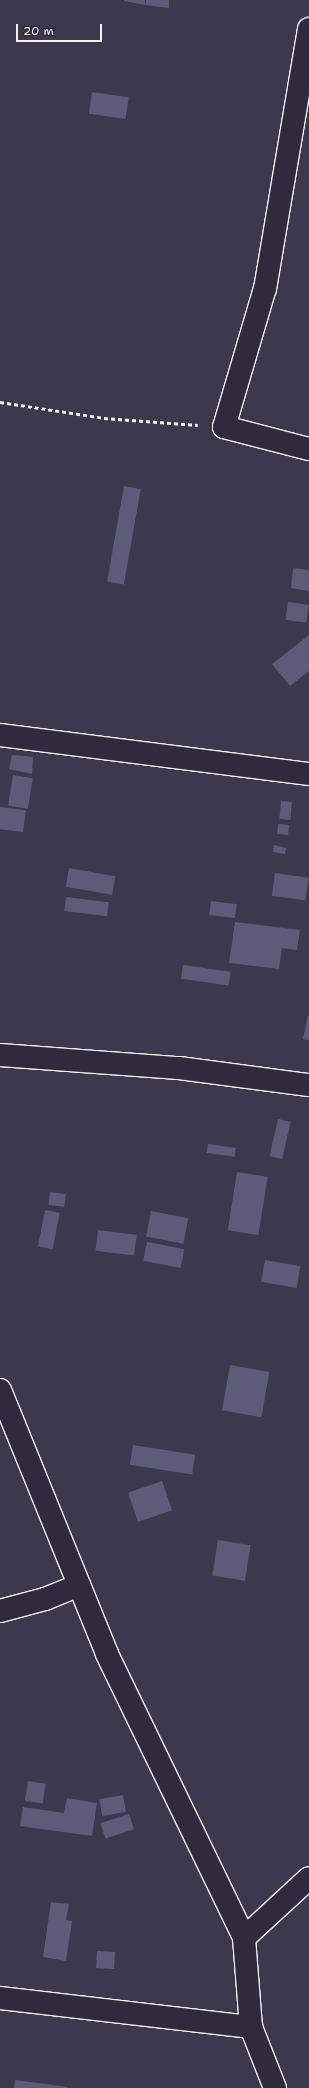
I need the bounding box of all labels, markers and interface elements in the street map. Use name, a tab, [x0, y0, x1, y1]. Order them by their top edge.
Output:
scale bar	[18, 16, 104, 42]
text: 20 m	[23, 23, 54, 39]

